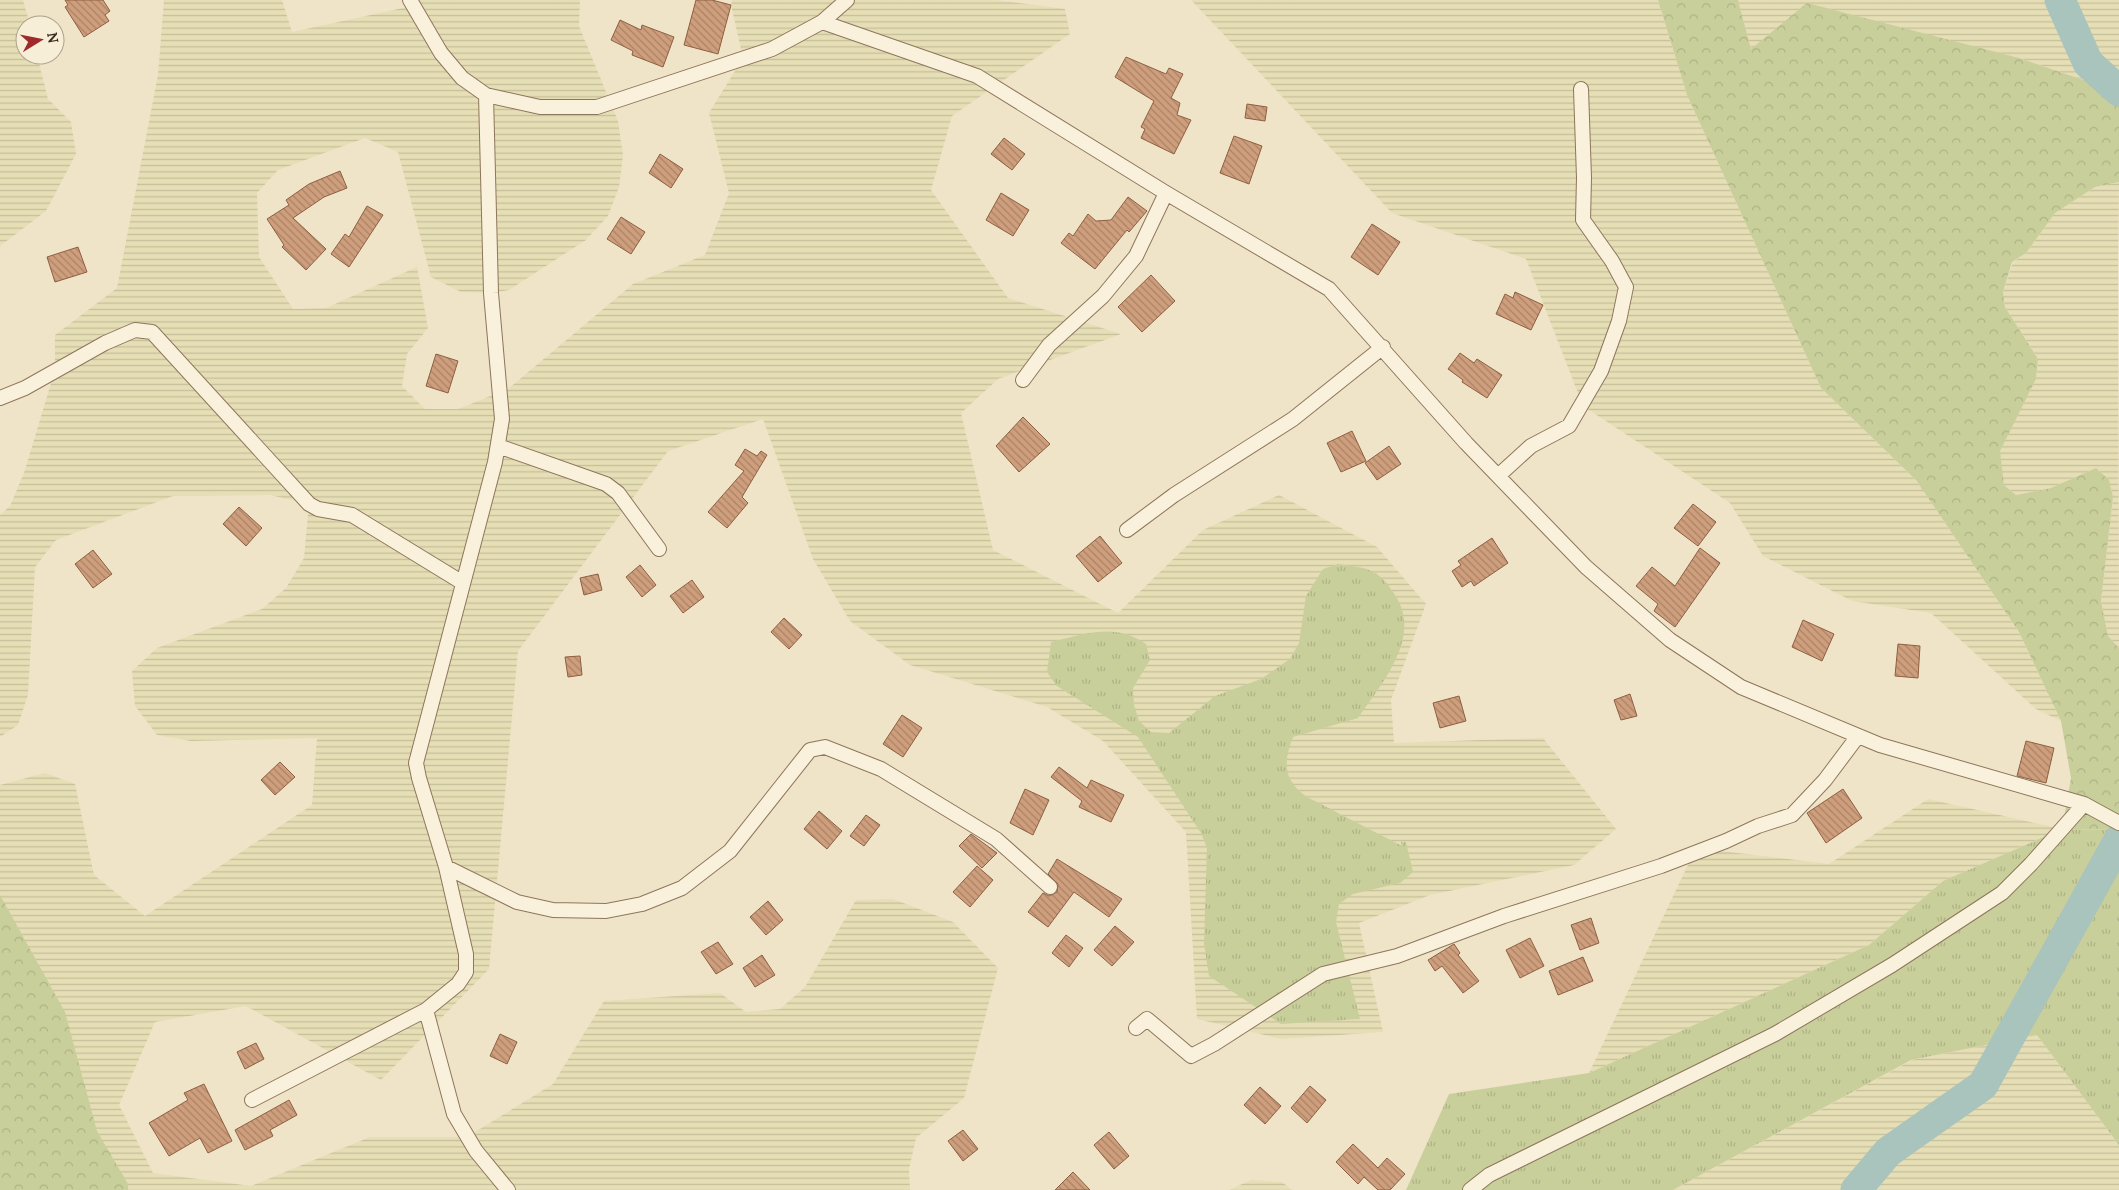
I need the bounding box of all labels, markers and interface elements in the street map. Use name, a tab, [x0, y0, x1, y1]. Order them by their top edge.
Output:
north arrow	[15, 15, 65, 65]
text: N	[43, 31, 63, 45]

